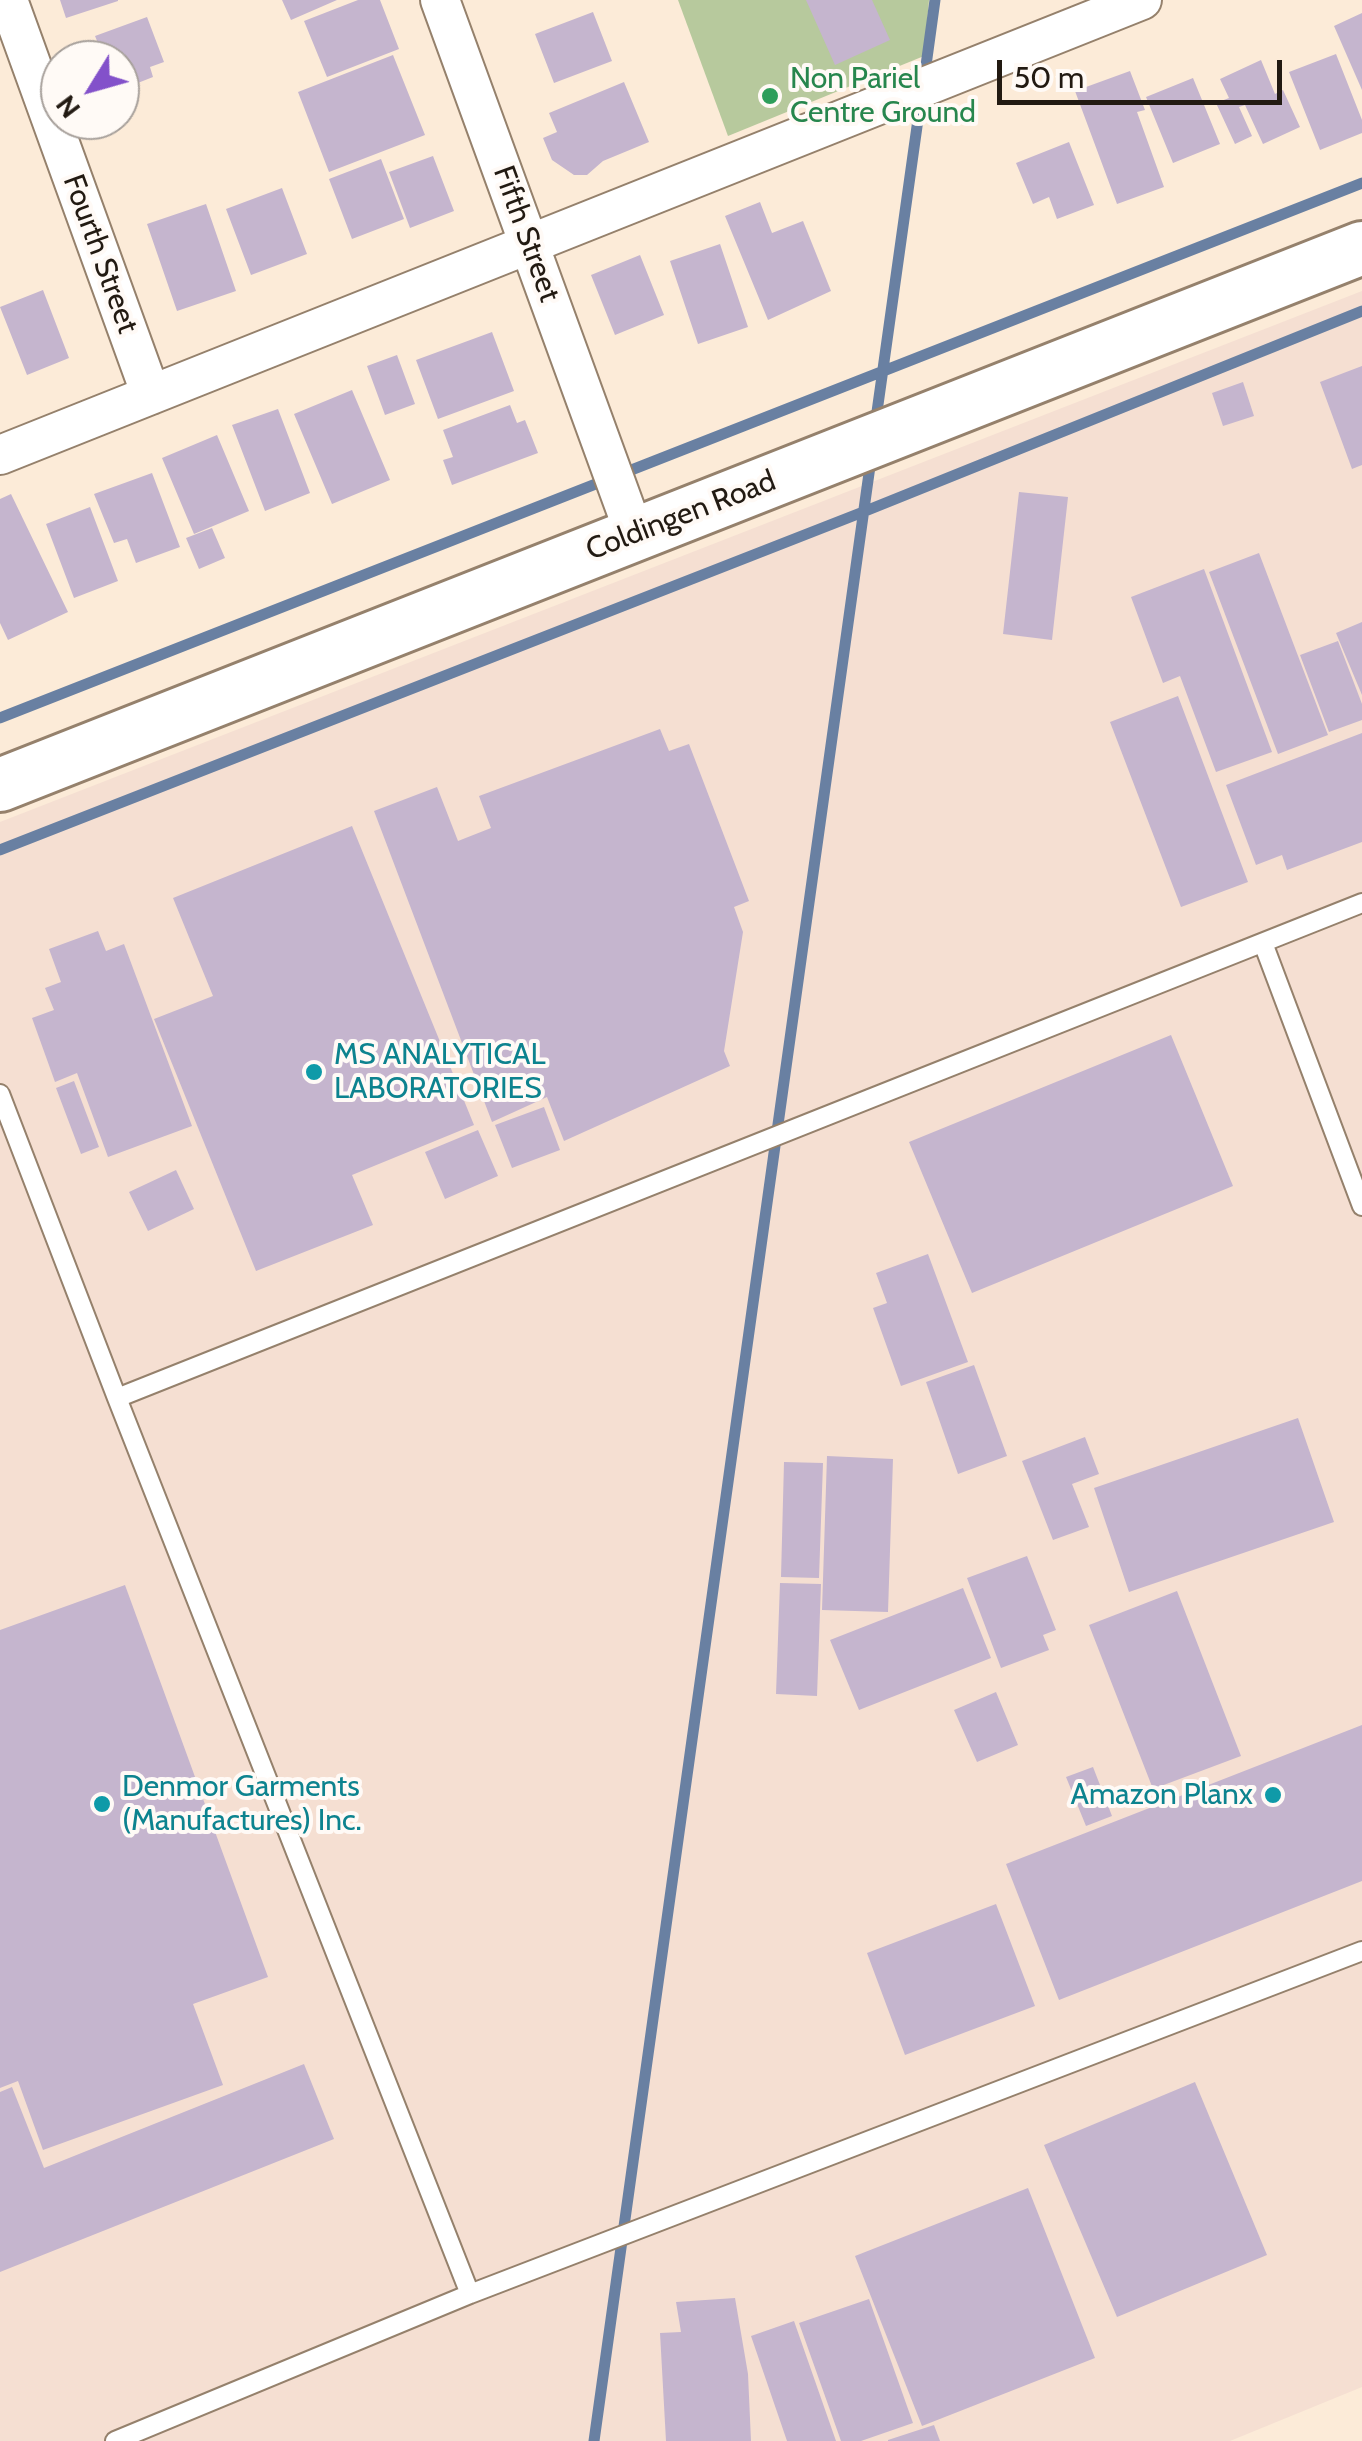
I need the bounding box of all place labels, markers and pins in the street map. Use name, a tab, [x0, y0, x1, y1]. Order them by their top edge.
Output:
place label: Non Pariel Centre Ground	[790, 61, 976, 132]
marker: Non Pariel Centre Ground	[759, 85, 781, 107]
place label: MS ANALYTICAL LABORATORIES	[334, 1037, 545, 1108]
marker: MS ANALYTICAL LABORATORIES	[303, 1061, 325, 1083]
place label: Denmor Garments (Manufactures) Inc.	[122, 1769, 362, 1840]
place label: Amazon Planx	[1071, 1777, 1253, 1813]
marker: Amazon Planx	[1262, 1784, 1284, 1806]
marker: Denmor Garments (Manufactures) Inc.	[91, 1793, 113, 1815]

